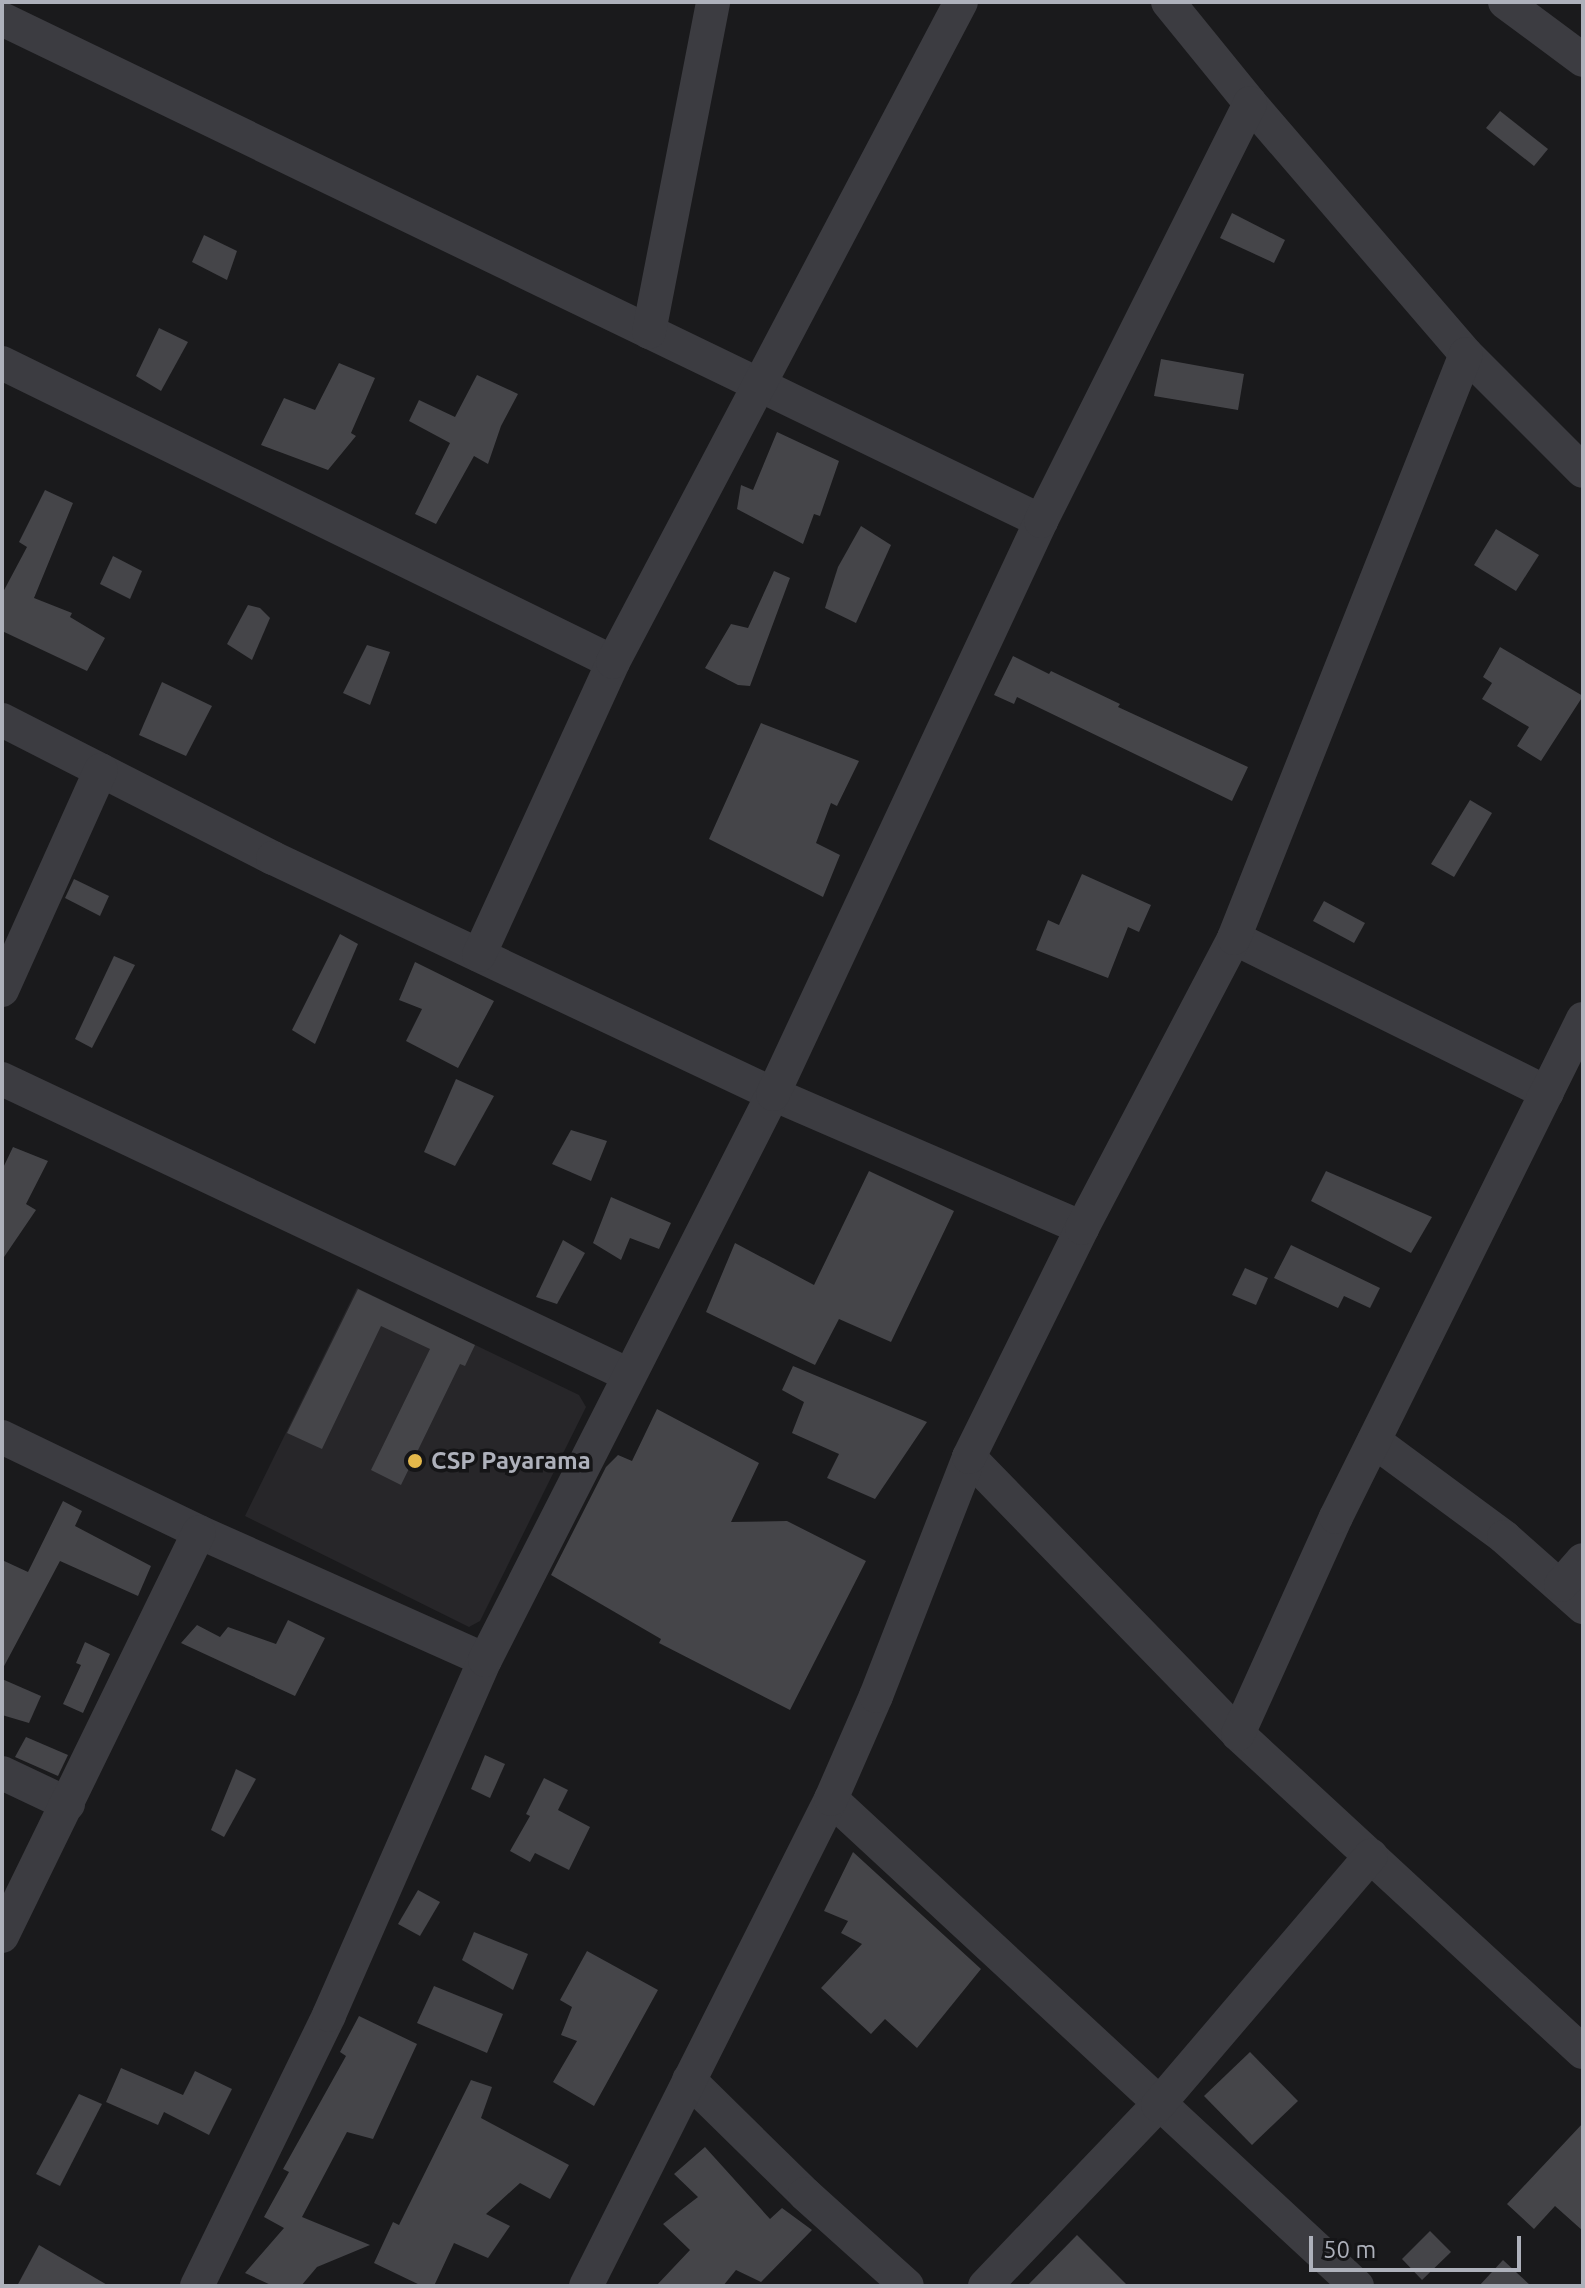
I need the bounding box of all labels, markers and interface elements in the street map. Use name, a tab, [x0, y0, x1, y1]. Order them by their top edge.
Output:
place label: CSP Payarama	[431, 1447, 591, 1475]
marker: CSP Payarama	[406, 1452, 424, 1470]
scale bar	[1313, 2220, 1525, 2270]
text: 50 m	[1323, 2236, 1376, 2263]

